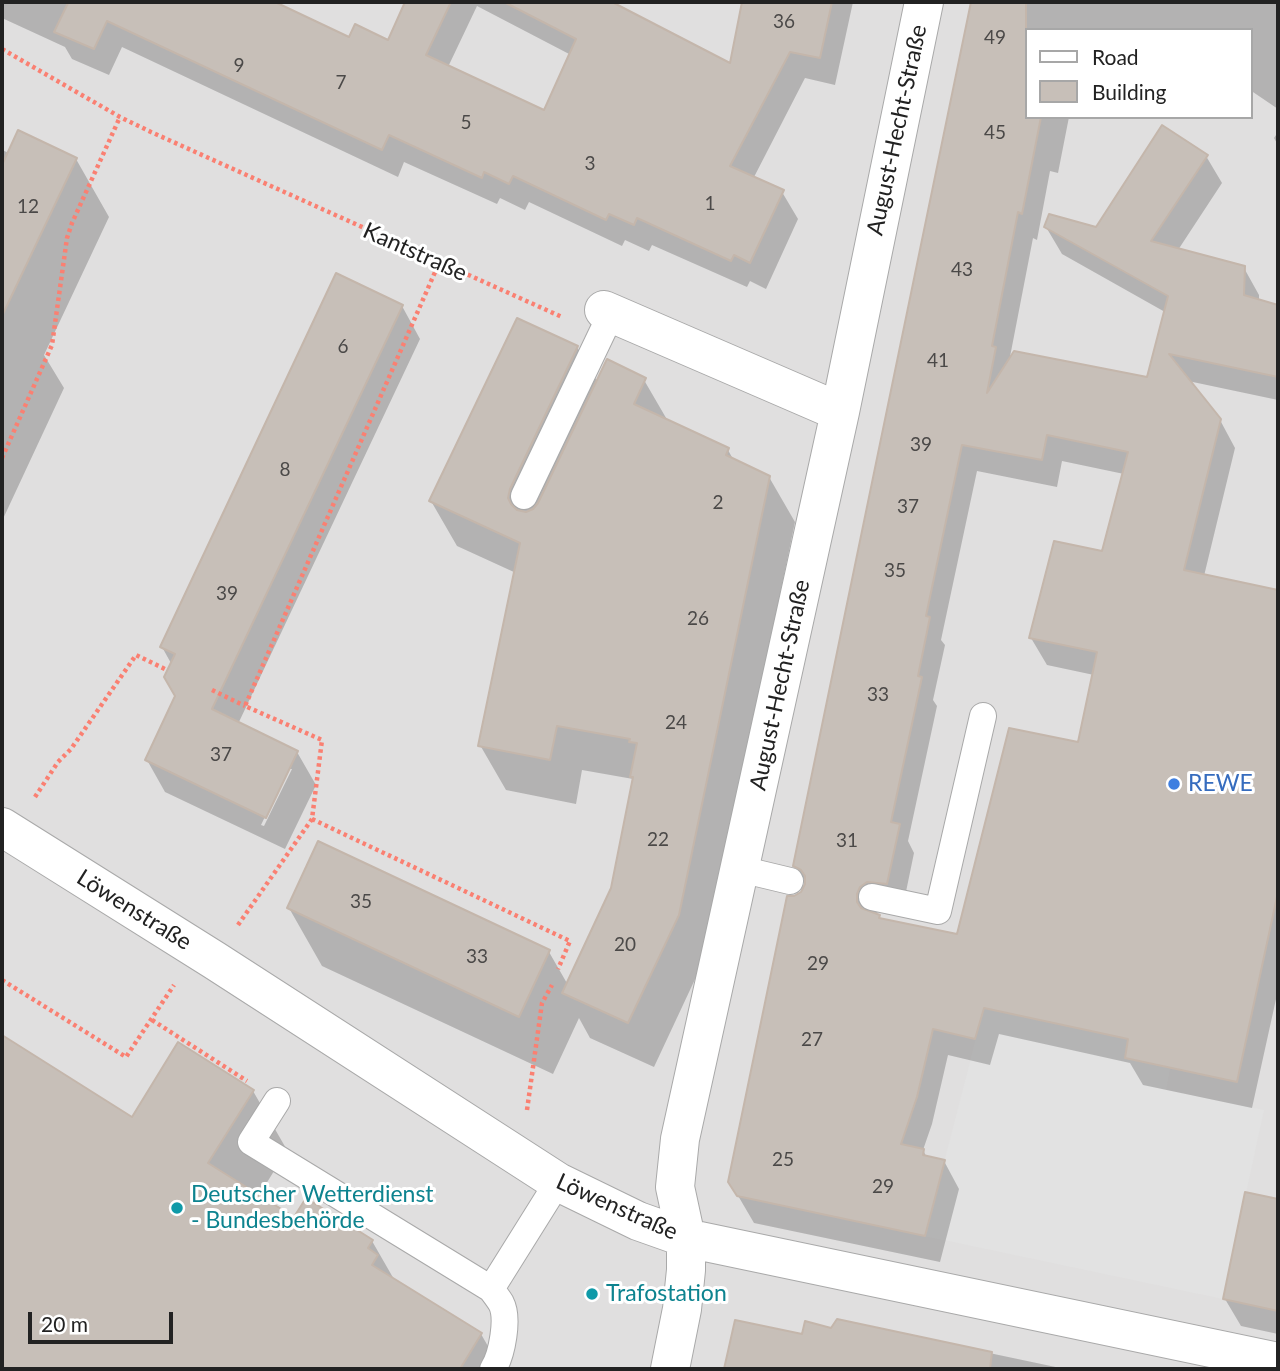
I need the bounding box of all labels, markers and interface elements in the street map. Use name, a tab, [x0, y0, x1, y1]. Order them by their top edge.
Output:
house number: 36	[773, 11, 795, 33]
street label: August-Hecht-Straße	[861, 22, 933, 238]
house number: 49	[984, 27, 1006, 49]
legend	[1024, 28, 1252, 119]
text: Road	[1092, 44, 1139, 69]
house number: 9	[233, 55, 245, 77]
house number: 7	[335, 72, 347, 94]
text: Building	[1092, 79, 1167, 104]
house number: 5	[460, 112, 472, 134]
house number: 45	[984, 122, 1006, 144]
house number: 3	[584, 153, 596, 175]
house number: 1	[704, 193, 716, 215]
house number: 12	[17, 196, 39, 218]
street label: Kantstraße	[359, 217, 471, 287]
house number: 43	[951, 259, 973, 281]
house number: 6	[337, 336, 349, 358]
house number: 41	[927, 350, 949, 372]
house number: 39	[910, 434, 932, 456]
house number: 8	[279, 459, 291, 481]
house number: 2	[712, 492, 724, 514]
house number: 37	[897, 496, 919, 518]
house number: 35	[884, 560, 906, 582]
street label: August-Hecht-Straße	[744, 577, 816, 793]
house number: 39	[216, 583, 238, 605]
house number: 26	[687, 608, 709, 630]
house number: 33	[867, 684, 889, 706]
house number: 24	[665, 712, 687, 734]
house number: 37	[210, 744, 232, 766]
place label: REWE	[1188, 770, 1253, 798]
marker: REWE	[1166, 776, 1182, 792]
house number: 22	[647, 829, 669, 851]
house number: 31	[836, 830, 858, 852]
street label: Löwenstraße	[72, 864, 196, 956]
house number: 35	[350, 891, 372, 913]
house number: 20	[614, 934, 636, 956]
house number: 33	[466, 946, 488, 968]
house number: 29	[807, 953, 829, 975]
house number: 27	[801, 1029, 823, 1051]
house number: 25	[772, 1149, 794, 1171]
street label: Löwenstraße	[552, 1168, 682, 1246]
house number: 29	[872, 1176, 894, 1198]
place label: Deutscher Wetterdienst - Bundesbehörde	[191, 1181, 434, 1235]
marker: Deutscher Wetterdienst - Bundesbehörde	[169, 1200, 185, 1216]
place label: Trafostation	[606, 1280, 727, 1308]
marker: Trafostation	[584, 1286, 600, 1302]
scale bar	[32, 1298, 177, 1342]
text: 20 m	[41, 1311, 88, 1336]

